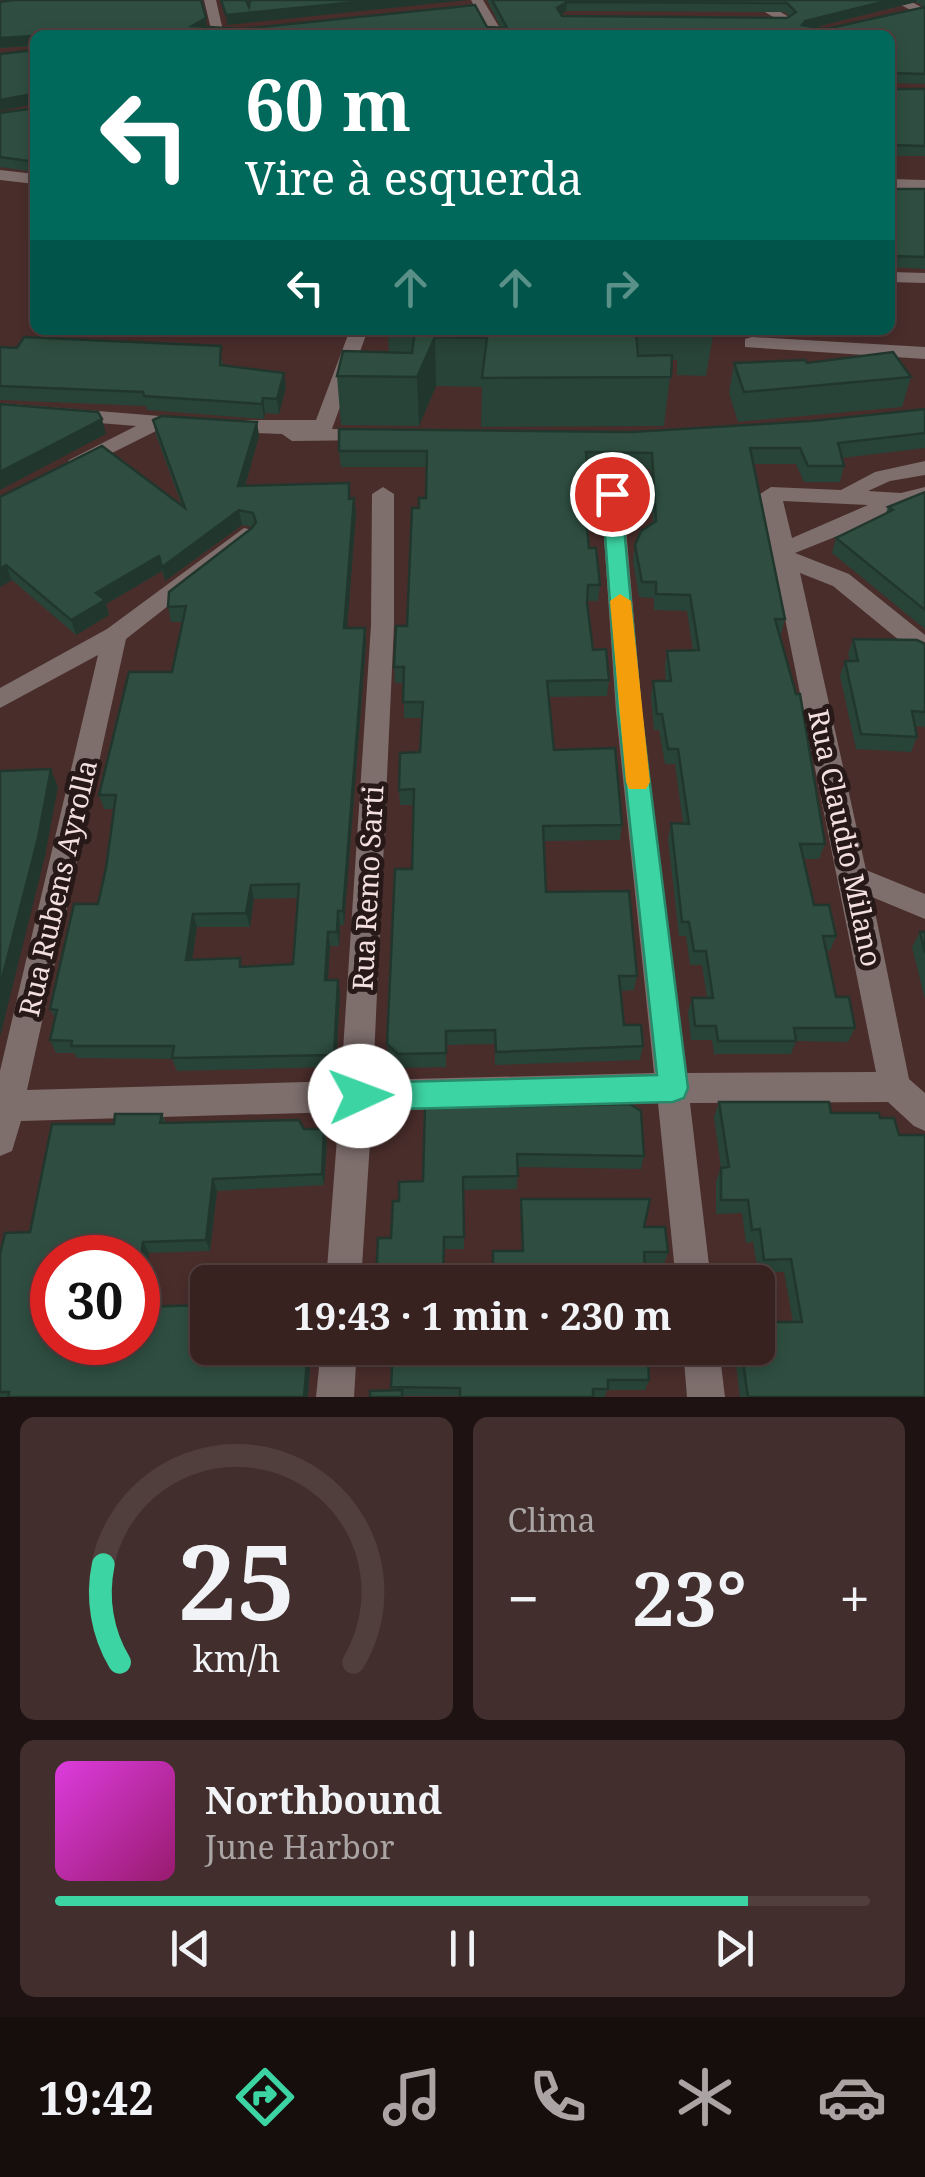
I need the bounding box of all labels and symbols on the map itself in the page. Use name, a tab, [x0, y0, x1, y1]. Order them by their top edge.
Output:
pin	[570, 452, 655, 537]
street label: Rua Claudio Milano	[800, 706, 892, 970]
street label: Rua Rubens Ayrolla	[9, 756, 105, 1020]
street label: Rua Remo Sarti	[343, 784, 391, 992]
position arrow	[308, 1044, 412, 1148]
speed limit sign: 30	[30, 1235, 160, 1365]

